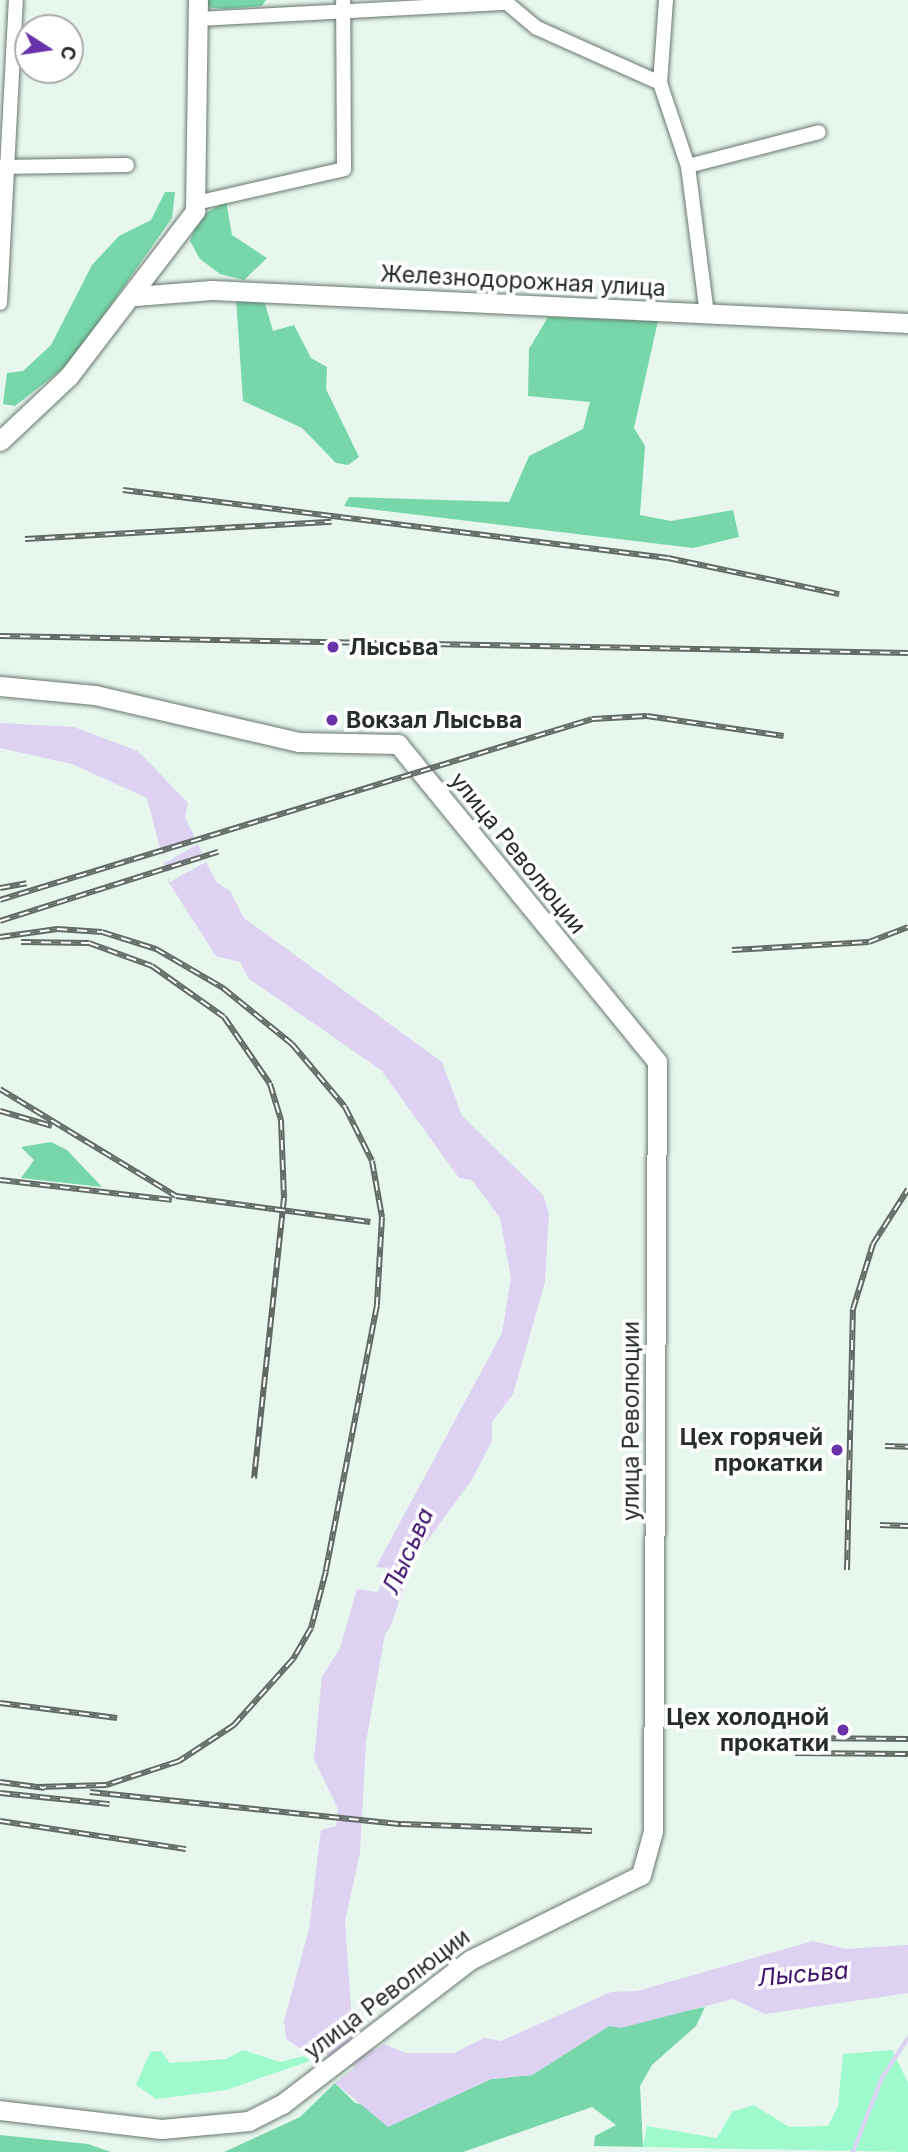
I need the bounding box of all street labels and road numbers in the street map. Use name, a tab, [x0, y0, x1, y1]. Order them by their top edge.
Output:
street label: Железнодорожная улица	[380, 260, 666, 302]
street label: улица Революции	[444, 767, 592, 939]
street label: улица Революции	[617, 1321, 645, 1521]
street label: улица Революции	[299, 1923, 475, 2065]

